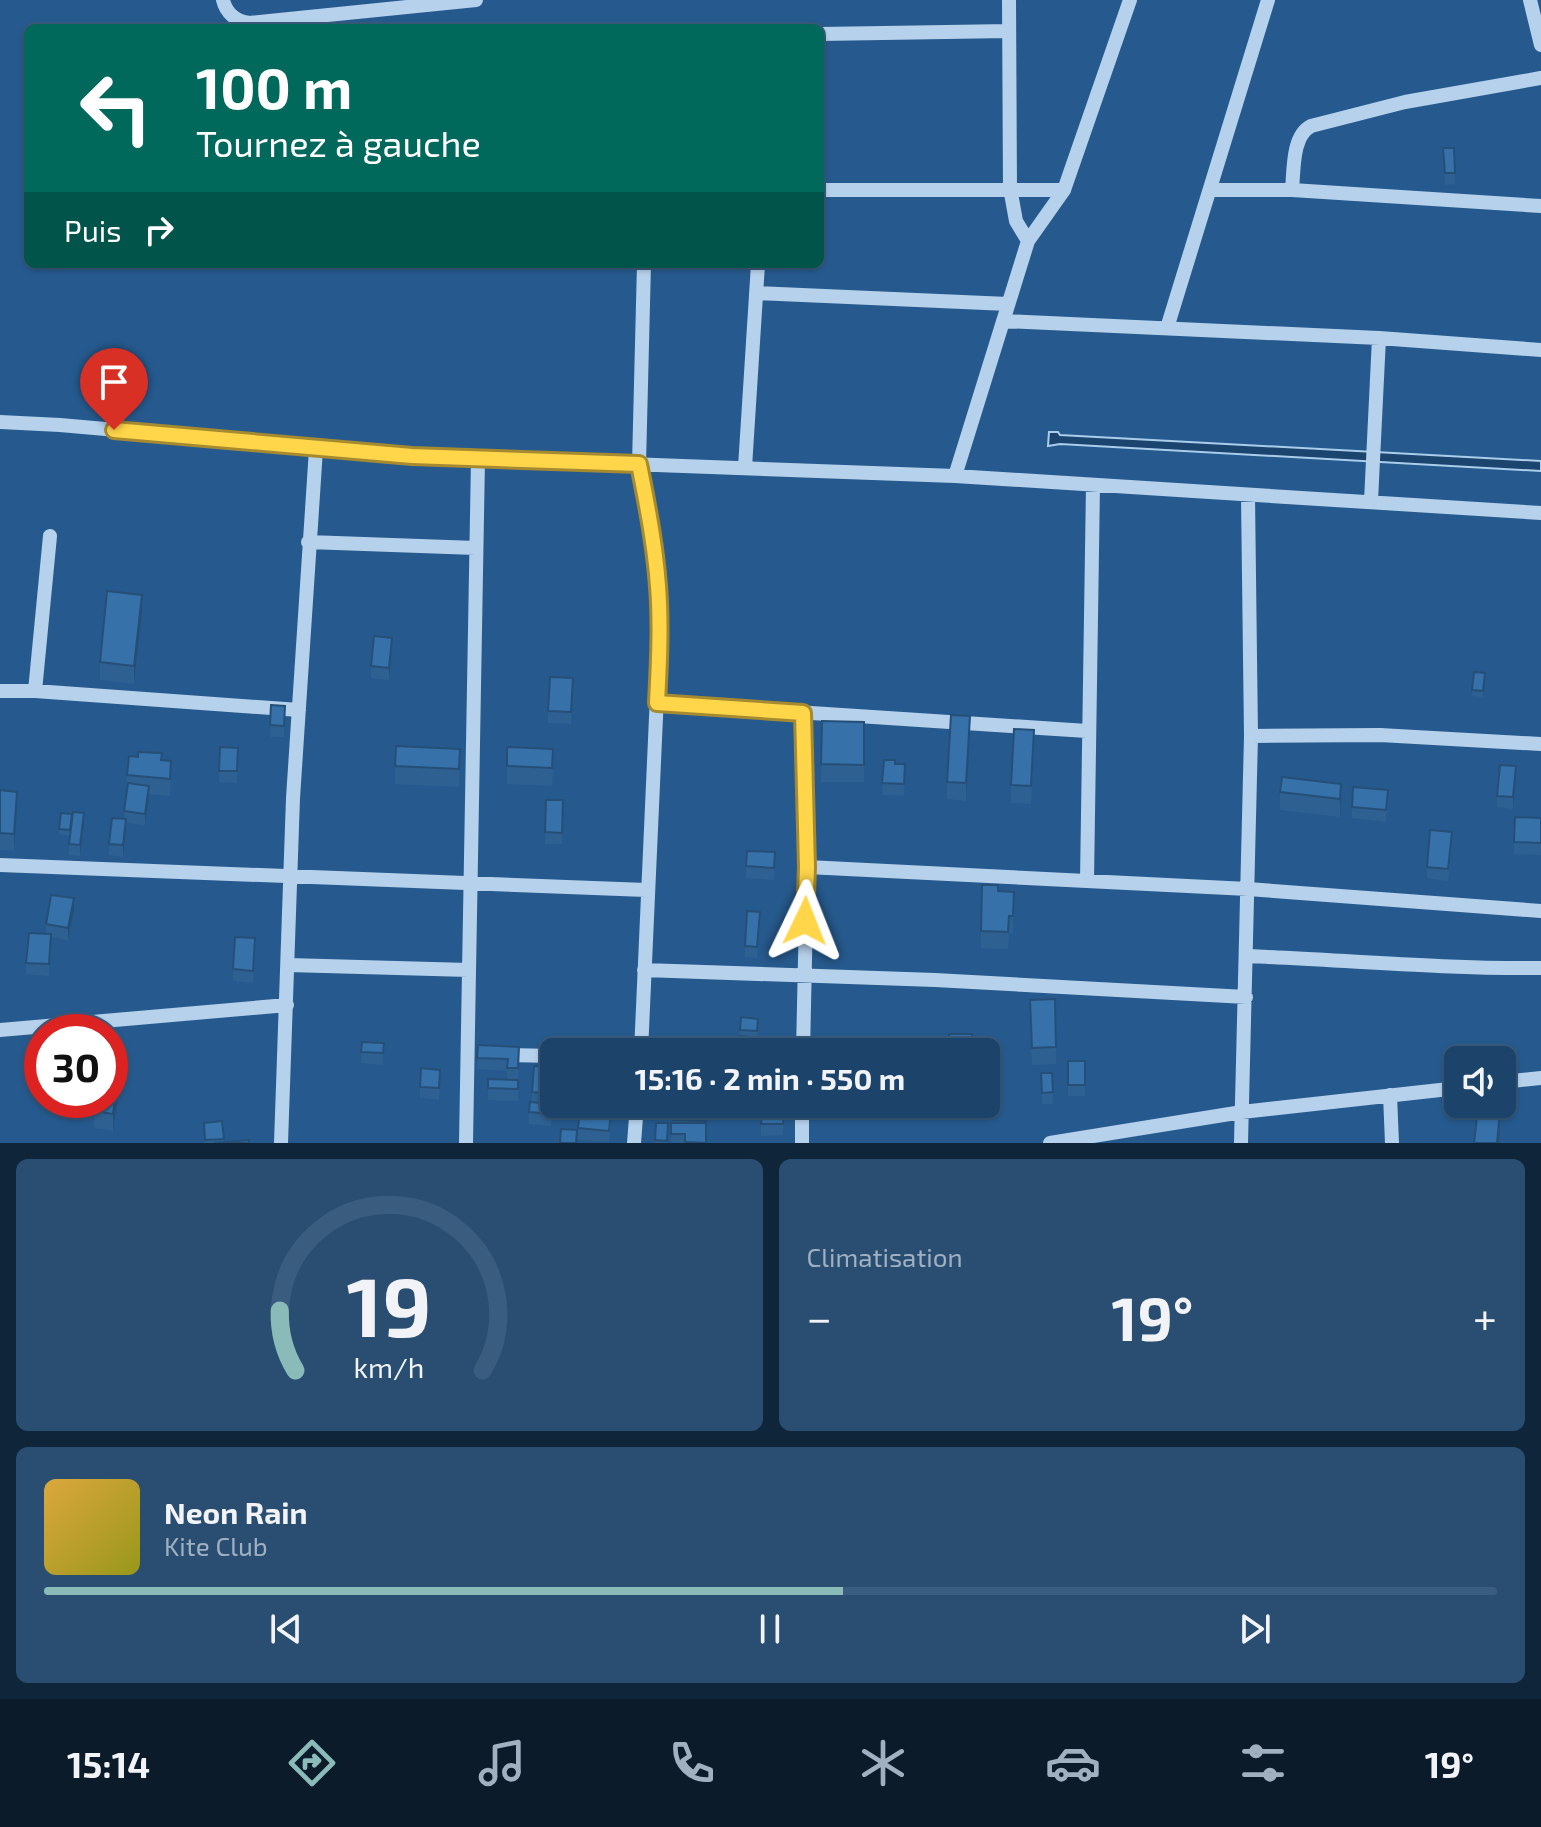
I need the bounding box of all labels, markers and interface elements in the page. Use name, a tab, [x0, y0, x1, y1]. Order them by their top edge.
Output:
text: 100 m	[196, 53, 352, 120]
icon: left	[64, 56, 168, 160]
text: Tournez à gauche	[196, 121, 481, 164]
icon: right	[137, 208, 181, 252]
text: Puis	[64, 212, 121, 248]
pin	[80, 348, 148, 430]
icon: arrive	[92, 360, 136, 404]
position arrow	[763, 879, 847, 963]
speed limit sign: 30	[24, 1014, 128, 1118]
map controls	[1444, 1046, 1516, 1118]
button: sound	[1444, 1046, 1516, 1118]
text: 15:16 · 2 min · 550 m	[635, 1060, 905, 1096]
text: Climatisation	[807, 1241, 963, 1272]
text: 19	[347, 1254, 432, 1354]
text: 19°	[1112, 1281, 1193, 1353]
text: −	[807, 1290, 832, 1343]
text: +	[1473, 1290, 1497, 1343]
text: km/h	[354, 1349, 425, 1384]
text: Neon Rain	[164, 1494, 308, 1530]
text: Kite Club	[164, 1530, 268, 1561]
icon: previous	[264, 1607, 308, 1651]
icon: pause	[748, 1607, 792, 1651]
icon: next	[1233, 1607, 1277, 1651]
icon: directions	[284, 1735, 340, 1791]
icon: music	[474, 1735, 530, 1791]
icon: phone	[664, 1735, 720, 1791]
icon: climate	[855, 1735, 911, 1791]
icon: car	[1045, 1735, 1101, 1791]
icon: filters	[1235, 1735, 1291, 1791]
text: 15:14	[67, 1742, 150, 1785]
text: 19°	[1425, 1742, 1474, 1785]

